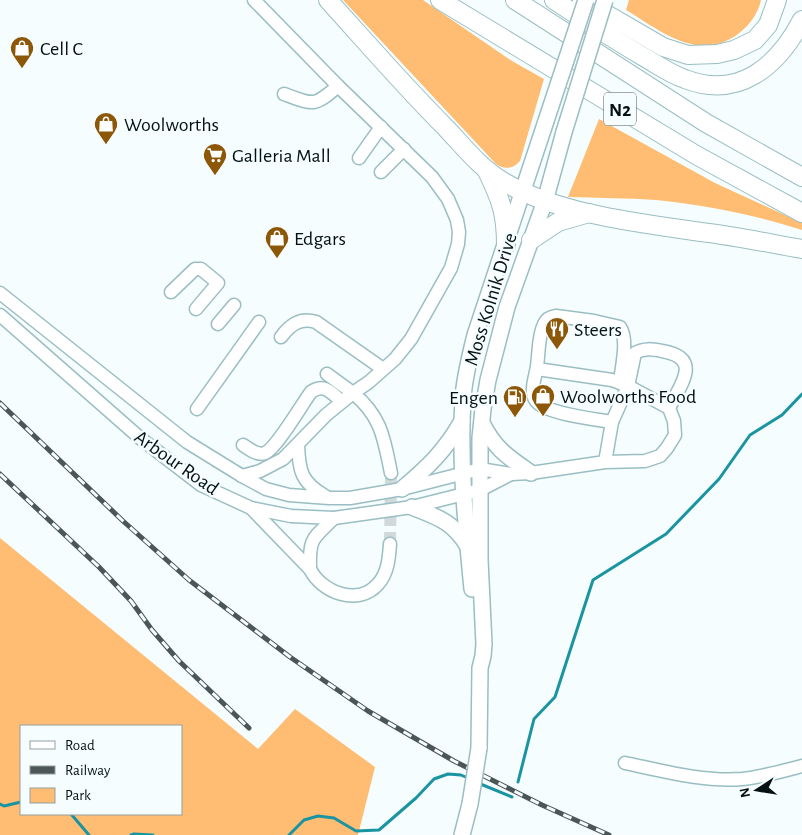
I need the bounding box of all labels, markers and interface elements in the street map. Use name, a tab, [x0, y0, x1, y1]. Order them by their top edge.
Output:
shop icon: Cell C	[9, 35, 35, 69]
place label: Cell C	[40, 39, 83, 59]
road number: N2	[604, 92, 636, 126]
shop icon: Woolworths	[93, 111, 119, 145]
place label: Woolworths	[124, 115, 219, 135]
supermarket icon: Galleria Mall	[202, 142, 228, 176]
place label: Galleria Mall	[232, 146, 331, 166]
shop icon: Edgars	[264, 225, 290, 259]
place label: Edgars	[294, 229, 346, 249]
street label: Moss Kolnik Drive	[461, 231, 521, 368]
restaurant icon: Steers	[544, 316, 570, 350]
place label: Steers	[574, 320, 622, 340]
shop icon: Woolworths Food	[530, 383, 556, 417]
fuel station icon: Engen	[502, 384, 528, 418]
place label: Woolworths Food	[560, 387, 696, 407]
place label: Engen	[449, 388, 498, 408]
street label: Arbour Road	[131, 427, 222, 499]
legend	[20, 725, 182, 815]
text: Road	[65, 738, 95, 753]
text: Railway	[65, 763, 111, 778]
north arrow	[732, 765, 782, 815]
text: N	[737, 786, 753, 799]
text: Park	[65, 788, 91, 803]

